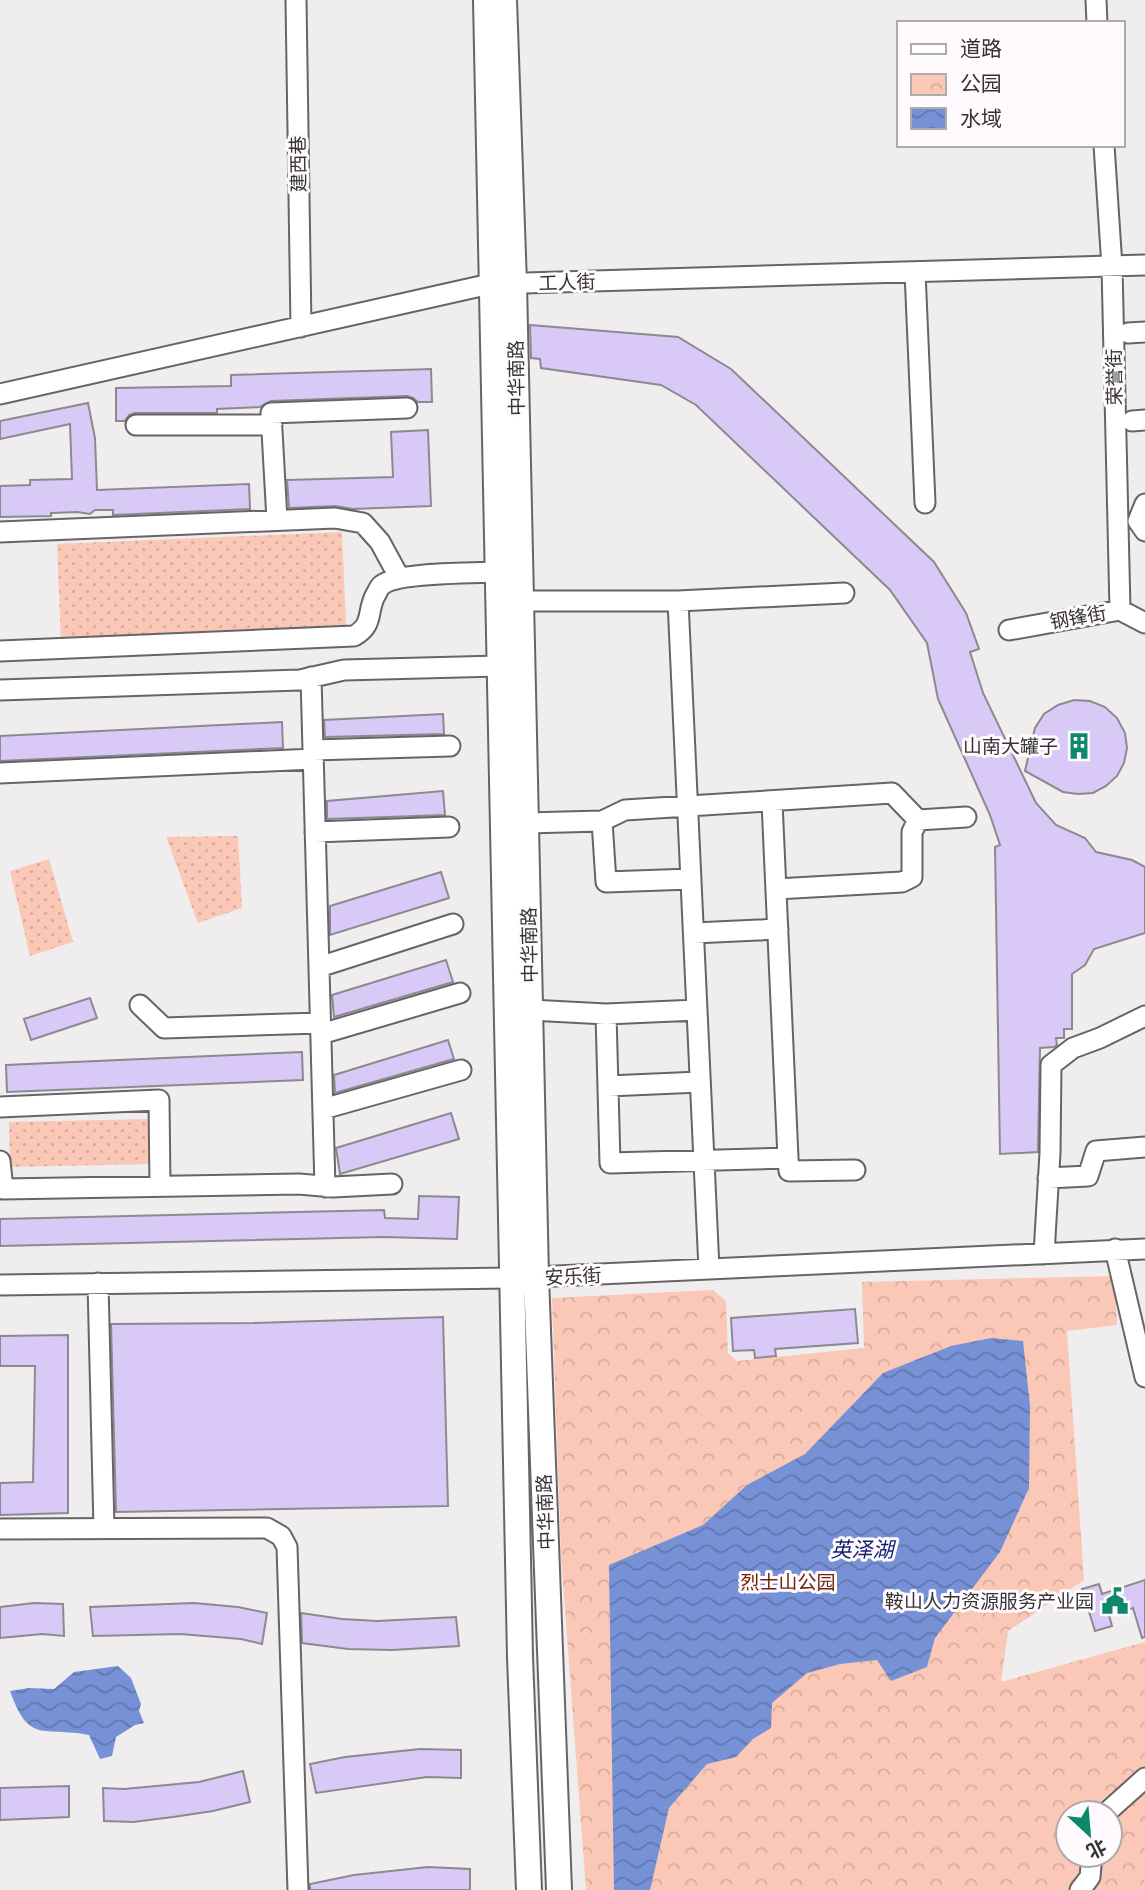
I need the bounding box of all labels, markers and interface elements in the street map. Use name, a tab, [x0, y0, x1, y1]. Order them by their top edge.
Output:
legend	[897, 21, 1124, 147]
text: 道路	[960, 37, 1002, 62]
text: 公园	[960, 72, 1002, 97]
text: 水域	[960, 107, 1002, 132]
street label: 建西巷	[288, 135, 311, 193]
street label: 工人街	[538, 271, 596, 296]
street label: 中华南路	[505, 340, 530, 416]
street label: 荣誉街	[1104, 348, 1127, 406]
street label: 钢锋街	[1048, 602, 1108, 635]
building icon: 山南大罐子	[1064, 731, 1094, 761]
place label: 山南大罐子	[963, 736, 1058, 759]
street label: 中华南路	[518, 907, 543, 983]
street label: 安乐街	[544, 1265, 602, 1290]
street label: 中华南路	[534, 1474, 559, 1550]
water label: 英泽湖	[831, 1538, 896, 1563]
park label: 烈士山公园	[740, 1572, 836, 1595]
public building icon: 鞍山人力资源服务产业园	[1100, 1586, 1130, 1616]
place label: 鞍山人力资源服务产业园	[885, 1591, 1094, 1614]
north arrow	[1054, 1799, 1124, 1869]
text: 北	[1082, 1833, 1109, 1862]

